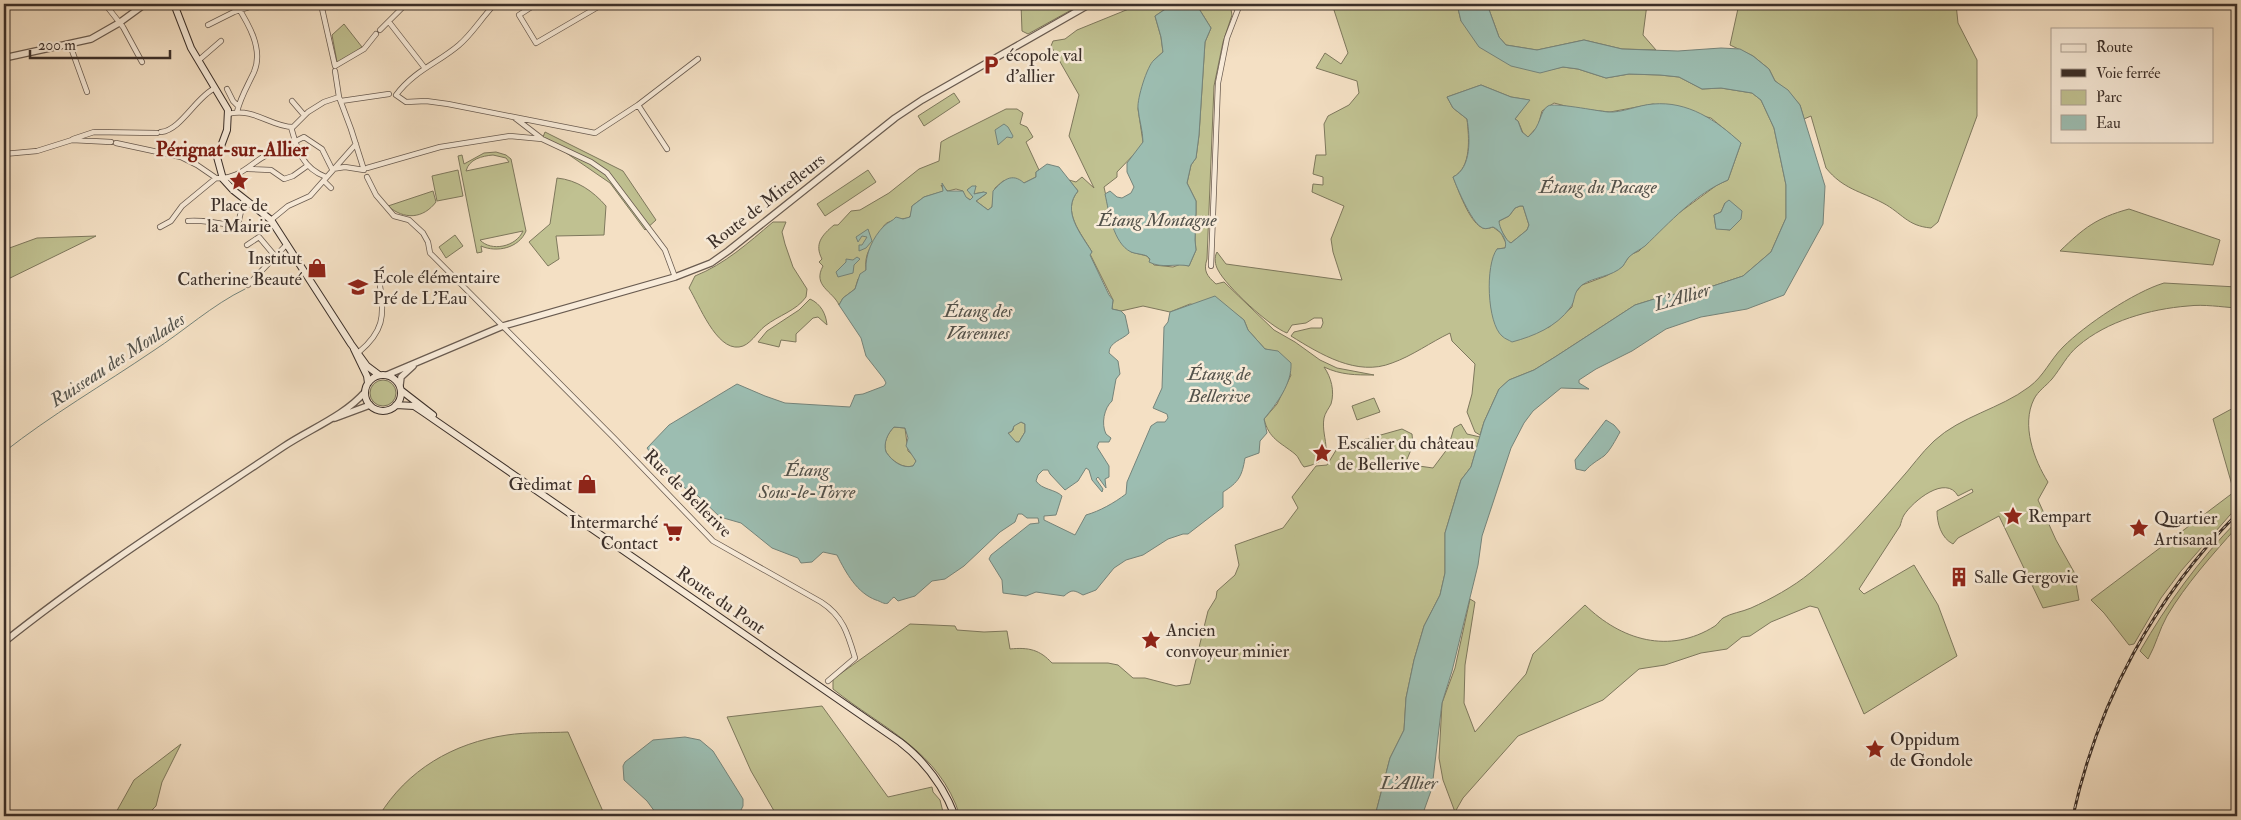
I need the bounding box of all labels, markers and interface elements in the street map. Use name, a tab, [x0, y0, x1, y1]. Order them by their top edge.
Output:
scale bar	[30, 28, 170, 60]
legend	[2051, 28, 2214, 142]
text: 200 m	[38, 36, 76, 55]
text: Route	[2096, 38, 2133, 57]
place label: écopole val d'allier	[1006, 44, 1083, 88]
parking icon: écopole val d'allier	[980, 54, 1002, 76]
text: Voie ferrée	[2096, 64, 2161, 83]
text: Parc	[2096, 88, 2122, 107]
text: Eau	[2096, 114, 2121, 133]
district label: Pérignat-sur-Allier	[156, 137, 309, 163]
street label: Route de Mirefleurs	[703, 148, 830, 255]
place icon: Place de la Mairie	[228, 170, 250, 192]
water label: Étang du Pacage	[1537, 175, 1658, 199]
place label: Place de la Mairie	[207, 194, 272, 238]
water label: Étang Montagne	[1095, 208, 1217, 232]
place label: Institut Catherine Beauté	[177, 247, 302, 291]
shop icon: Institut Catherine Beauté	[306, 257, 328, 279]
place label: École élémentaire Pré de L'Eau	[373, 266, 500, 310]
school or university icon: École élémentaire Pré de L'Eau	[347, 276, 369, 298]
water label: L'Allier	[1650, 277, 1714, 317]
water label: Étang des Varennes	[942, 299, 1013, 345]
water label: Ruisseau des Monlades	[45, 307, 190, 413]
water label: Étang de Bellerive	[1185, 362, 1251, 408]
place label: Escalier du château de Bellerive	[1337, 432, 1474, 476]
place icon: Escalier du château de Bellerive	[1311, 442, 1333, 464]
street label: Rue de Bellerive	[638, 444, 737, 543]
water label: Étang Sous-le-Torre	[758, 458, 856, 504]
place label: Gedimat	[508, 473, 572, 496]
shop icon: Gedimat	[576, 473, 598, 495]
place icon: Rempart	[2002, 505, 2024, 527]
place label: Rempart	[2028, 505, 2091, 528]
place label: Quartier Artisanal	[2153, 507, 2218, 551]
place label: Intermarché Contact	[569, 511, 658, 555]
place icon: Quartier Artisanal	[2128, 517, 2150, 539]
supermarket icon: Intermarché Contact	[662, 521, 684, 543]
street label: Route du Pont	[672, 561, 770, 640]
building icon: Salle Gergovie	[1948, 566, 1970, 588]
place label: Salle Gergovie	[1974, 566, 2079, 589]
place label: Ancien convoyeur minier	[1165, 619, 1290, 663]
place icon: Ancien convoyeur minier	[1140, 629, 1162, 651]
place label: Oppidum de Gondole	[1890, 728, 1973, 772]
place icon: Oppidum de Gondole	[1864, 738, 1886, 760]
water label: L'Allier	[1379, 771, 1439, 795]

